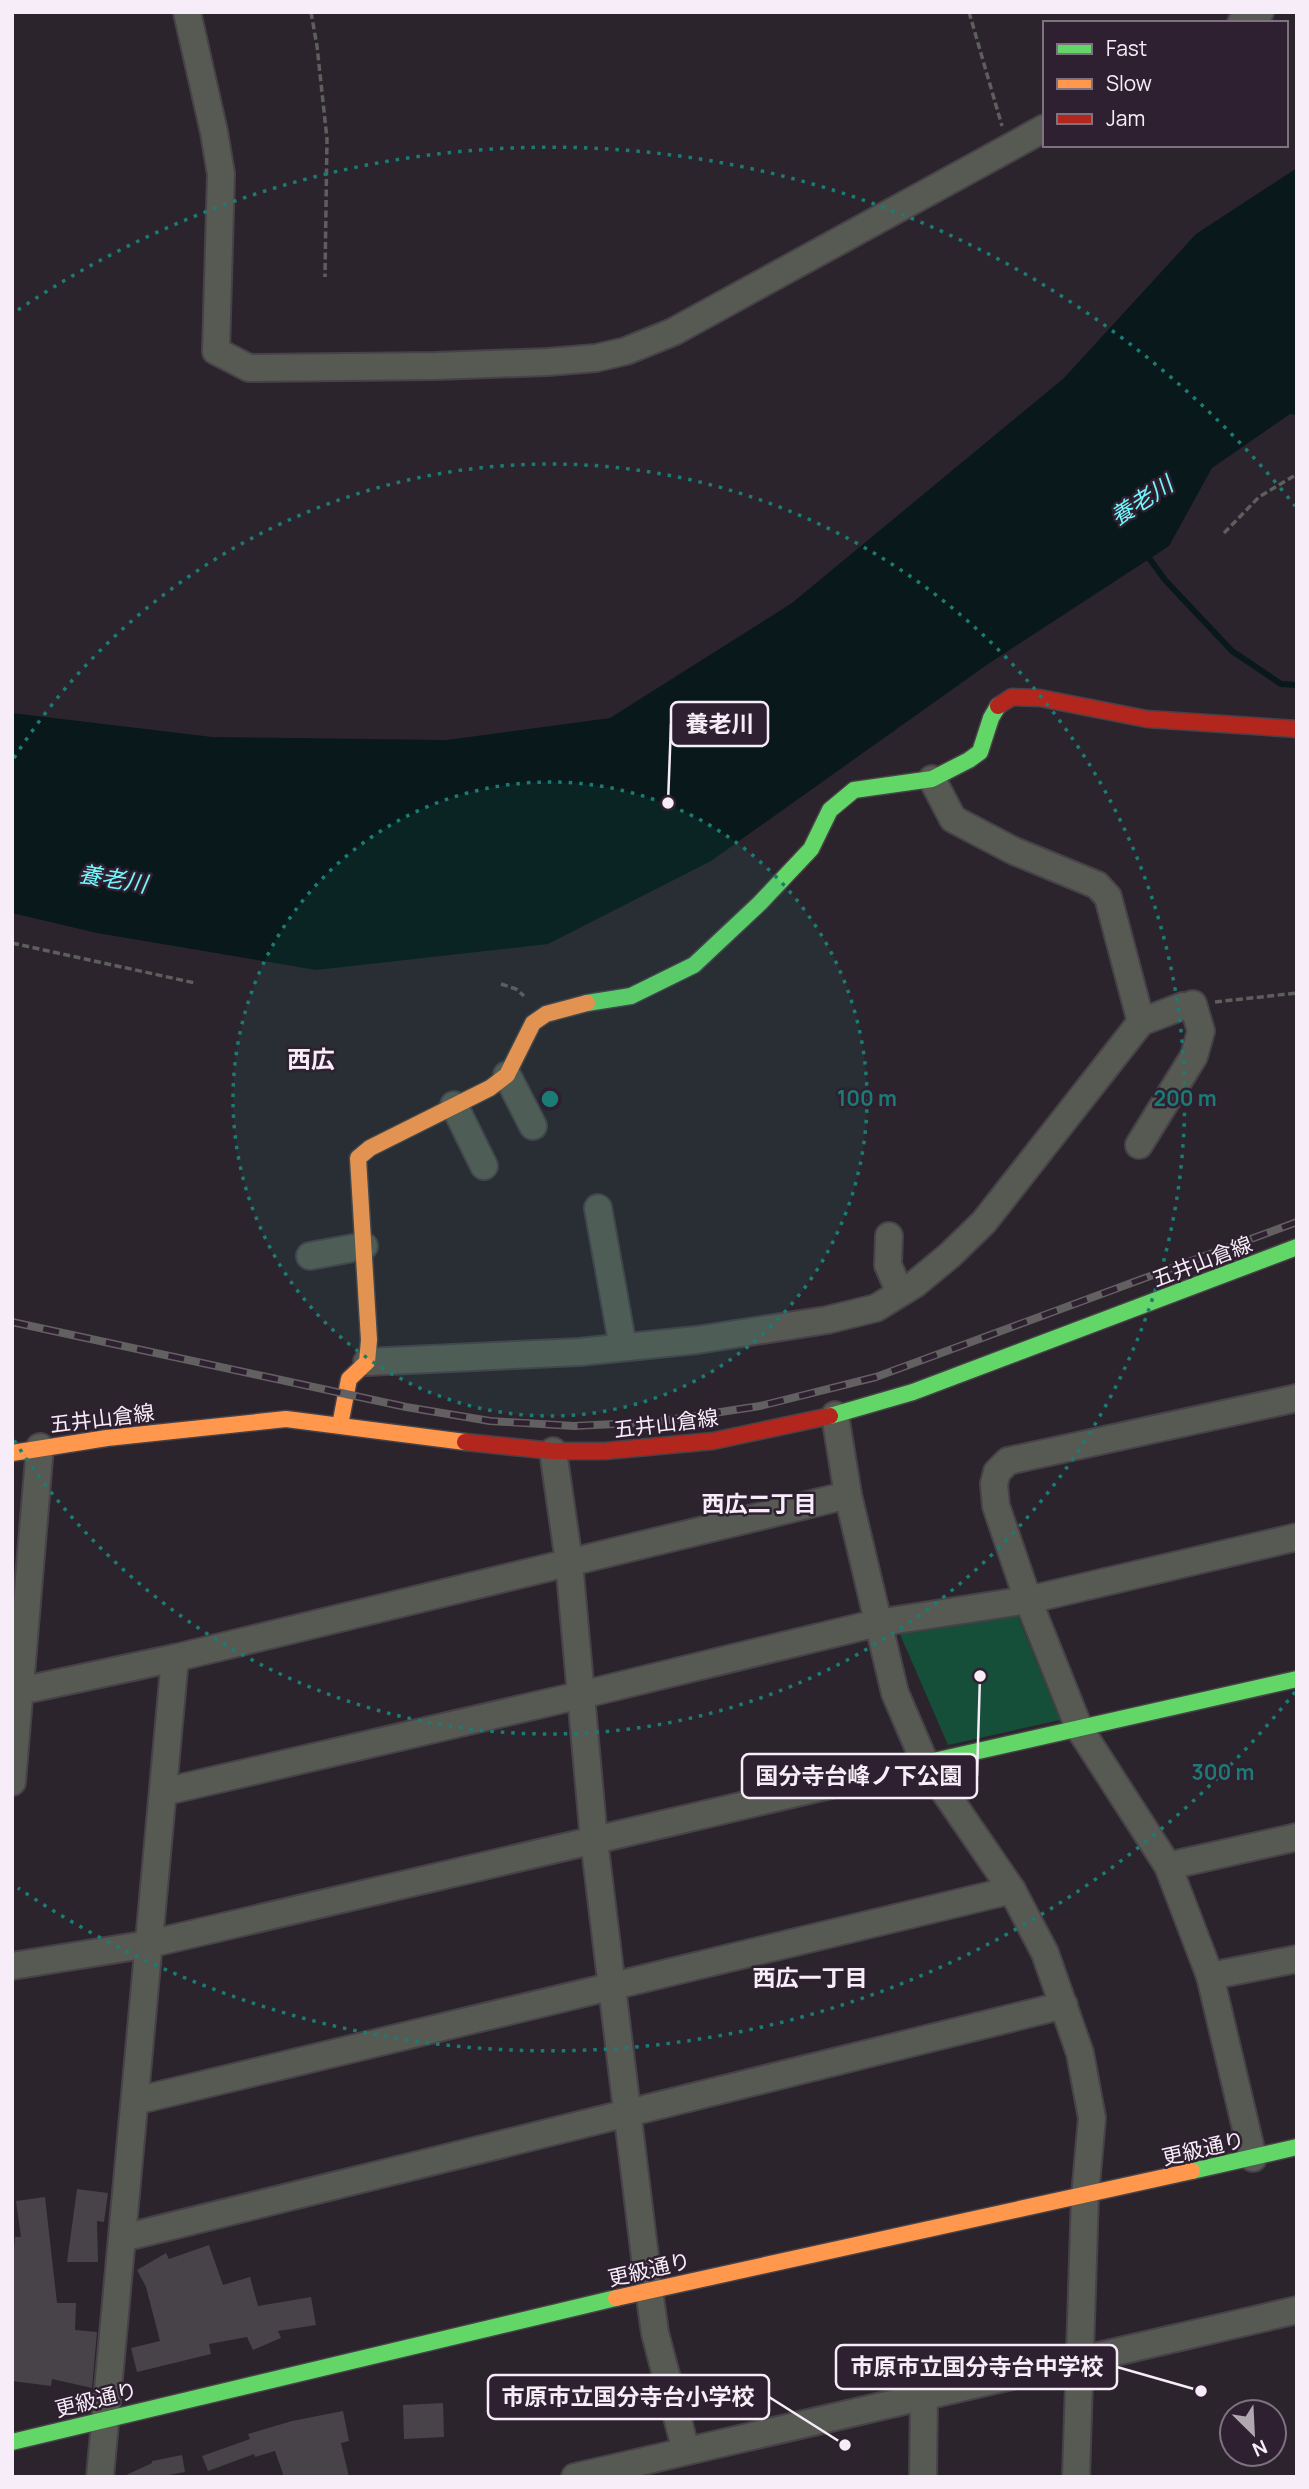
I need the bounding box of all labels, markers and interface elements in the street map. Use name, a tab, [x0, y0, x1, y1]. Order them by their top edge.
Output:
legend	[1043, 21, 1288, 147]
text: Fast	[1106, 34, 1147, 62]
text: Slow	[1106, 69, 1152, 97]
text: Jam	[1106, 104, 1145, 132]
water label: 養老川	[1103, 466, 1181, 532]
callout: 養老川	[671, 702, 768, 746]
text: 養老川	[686, 707, 755, 739]
water label: 養老川	[76, 857, 153, 900]
district label: 西広	[287, 1042, 335, 1075]
text: 100 m	[837, 1084, 897, 1112]
text: 200 m	[1153, 1084, 1217, 1112]
centre of rings	[538, 1087, 562, 1111]
street label: 五井山倉線	[1148, 1229, 1256, 1293]
street label: 五井山倉線	[48, 1398, 156, 1438]
street label: 五井山倉線	[612, 1403, 720, 1443]
district label: 西広二丁目	[702, 1487, 817, 1519]
callout: 国分寺台峰ノ下公園	[742, 1754, 977, 1798]
text: 300 m	[1192, 1758, 1254, 1786]
text: 国分寺台峰ノ下公園	[756, 1759, 963, 1791]
district label: 西広一丁目	[753, 1961, 868, 1993]
street label: 更級通り	[1159, 2125, 1247, 2171]
street label: 更級通り	[605, 2246, 693, 2292]
callout: 市原市立国分寺台中学校	[836, 2345, 1117, 2389]
text: 市原市立国分寺台中学校	[851, 2350, 1104, 2382]
street label: 更級通り	[52, 2375, 140, 2423]
callout: 市原市立国分寺台小学校	[488, 2375, 769, 2419]
text: 市原市立国分寺台小学校	[502, 2380, 755, 2412]
north arrow	[1218, 2398, 1288, 2468]
text: N	[1248, 2434, 1271, 2463]

